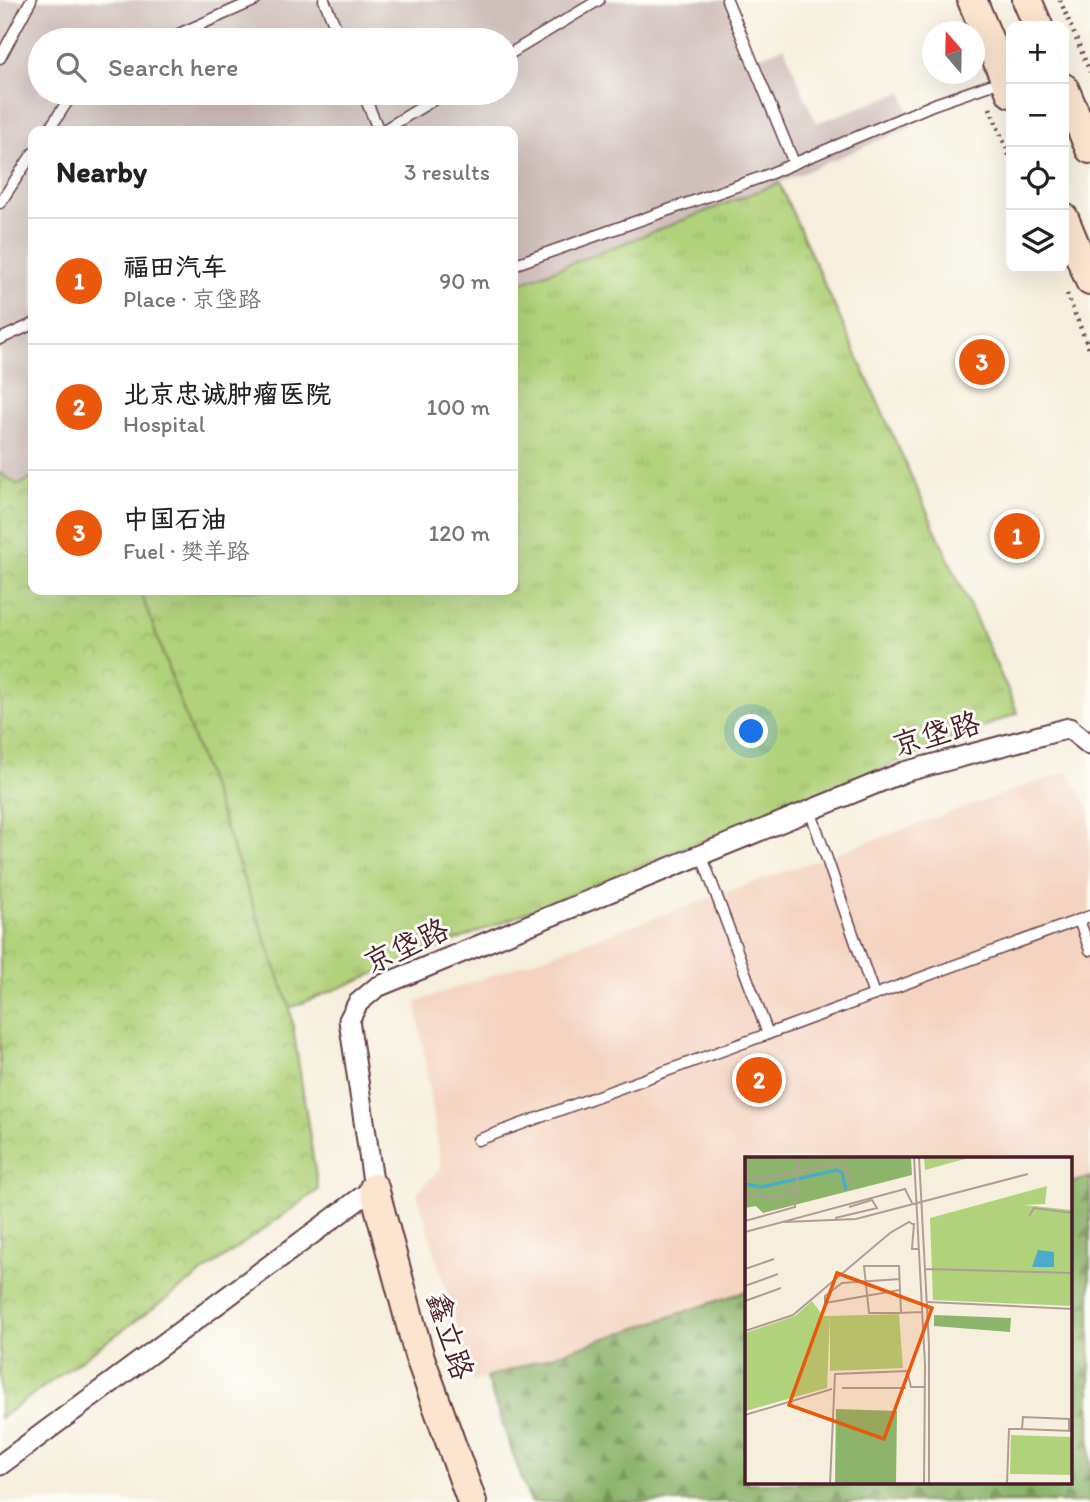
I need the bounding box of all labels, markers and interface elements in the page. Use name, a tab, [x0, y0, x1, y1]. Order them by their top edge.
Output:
north arrow	[922, 21, 985, 84]
map controls	[1006, 21, 1069, 273]
button: +	[1006, 21, 1069, 84]
search box	[28, 28, 518, 105]
icon: search	[52, 48, 90, 86]
text: Search here	[108, 51, 238, 83]
button: −	[1006, 84, 1069, 147]
button: locate	[1006, 147, 1069, 210]
text: Nearby	[56, 153, 147, 190]
text: 3 results	[404, 158, 490, 186]
button: layers	[1006, 210, 1069, 273]
text: 福田汽车	[123, 251, 227, 283]
text: 1	[74, 267, 84, 295]
text: 90 m	[439, 267, 490, 295]
text: Place · 京垡路	[123, 285, 261, 313]
pin: 3	[959, 336, 1005, 388]
text: 北京忠诚肿瘤医院	[123, 378, 331, 410]
text: 2	[73, 393, 85, 421]
text: 100 m	[426, 393, 490, 421]
text: Hospital	[123, 410, 205, 438]
text: 中国石油	[123, 503, 227, 535]
pin: 1	[994, 510, 1040, 562]
text: 3	[73, 519, 85, 547]
text: 120 m	[429, 519, 490, 547]
text: Fuel · 樊羊路	[123, 537, 250, 565]
street label: 京垡路	[888, 703, 984, 764]
your location	[734, 714, 768, 748]
street label: 京垡路	[357, 910, 454, 981]
pin: 2	[736, 1054, 782, 1106]
inset map	[745, 1157, 1072, 1484]
street label: 鑫立路	[419, 1287, 482, 1384]

